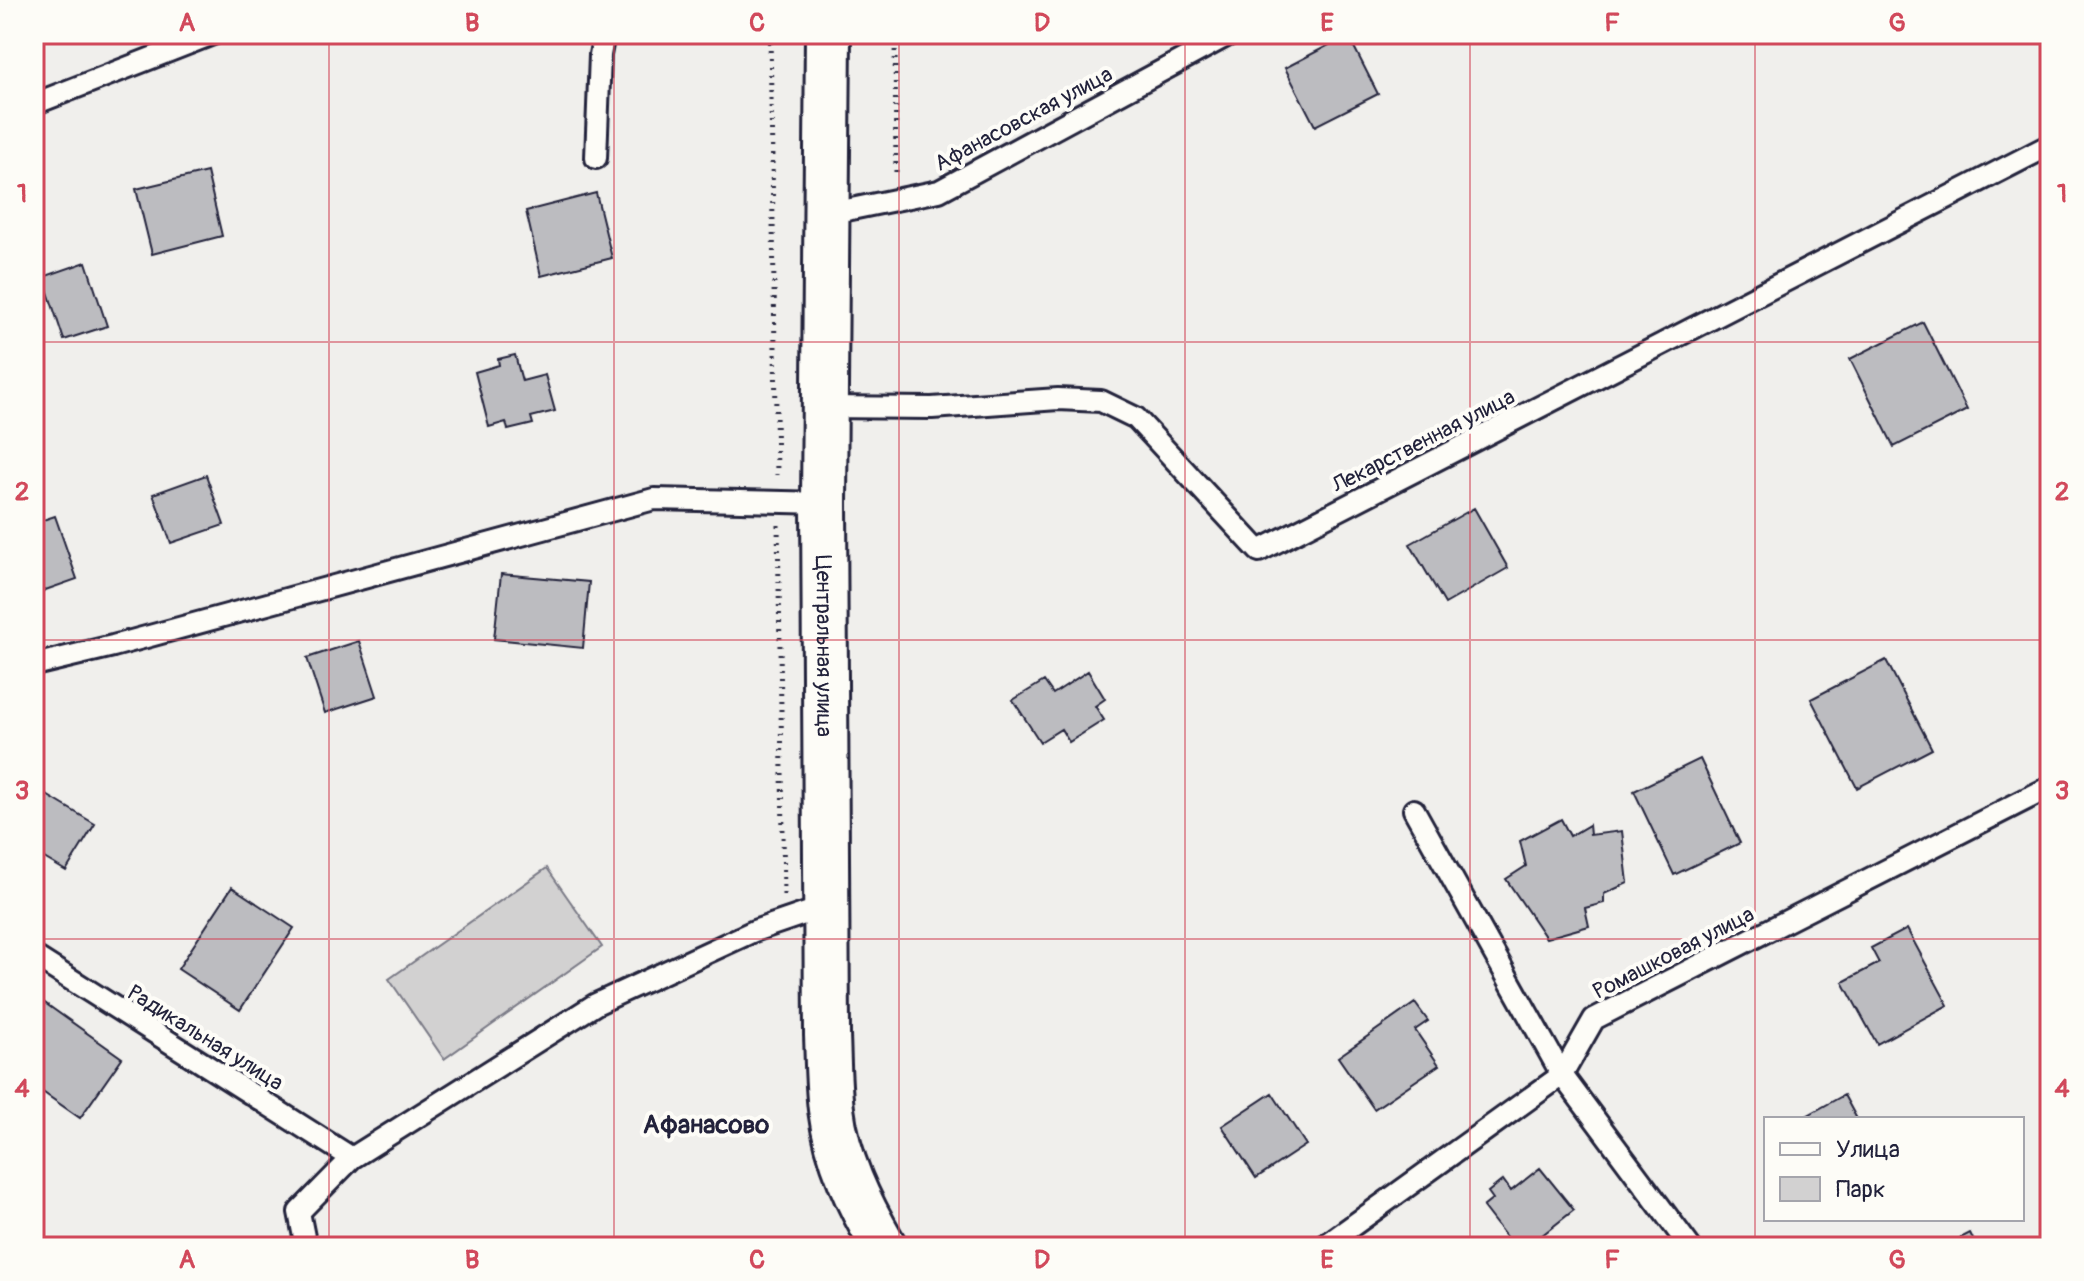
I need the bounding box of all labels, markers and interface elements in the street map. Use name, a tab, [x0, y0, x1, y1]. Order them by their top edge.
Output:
text: A	[179, 7, 196, 39]
text: B	[465, 7, 479, 39]
text: C	[749, 7, 765, 39]
text: D	[1034, 7, 1050, 39]
text: E	[1320, 7, 1334, 39]
text: F	[1604, 7, 1620, 39]
text: G	[1888, 7, 1906, 39]
street label: Афанасовская улица	[930, 60, 1117, 178]
text: 1	[17, 178, 27, 210]
text: 1	[2057, 178, 2067, 210]
street label: Лекарственная улица	[1326, 383, 1520, 500]
text: 2	[15, 476, 29, 508]
text: 2	[2055, 476, 2069, 508]
street label: Центральная улица	[809, 555, 838, 737]
text: 3	[15, 775, 29, 807]
text: 3	[2055, 775, 2069, 807]
street label: Ромашковая улица	[1588, 900, 1759, 1006]
street label: Радикальная улица	[122, 979, 289, 1097]
text: 4	[14, 1073, 30, 1105]
text: 4	[2054, 1073, 2070, 1105]
district label: Афанасово	[643, 1109, 769, 1141]
legend	[1764, 1117, 2024, 1221]
text: Улица	[1836, 1135, 1900, 1164]
text: Парк	[1836, 1175, 1885, 1204]
text: A	[179, 1244, 196, 1276]
text: B	[465, 1244, 479, 1276]
text: C	[749, 1244, 765, 1276]
text: D	[1034, 1244, 1050, 1276]
text: E	[1320, 1244, 1334, 1276]
text: F	[1604, 1244, 1620, 1276]
text: G	[1888, 1244, 1906, 1276]

